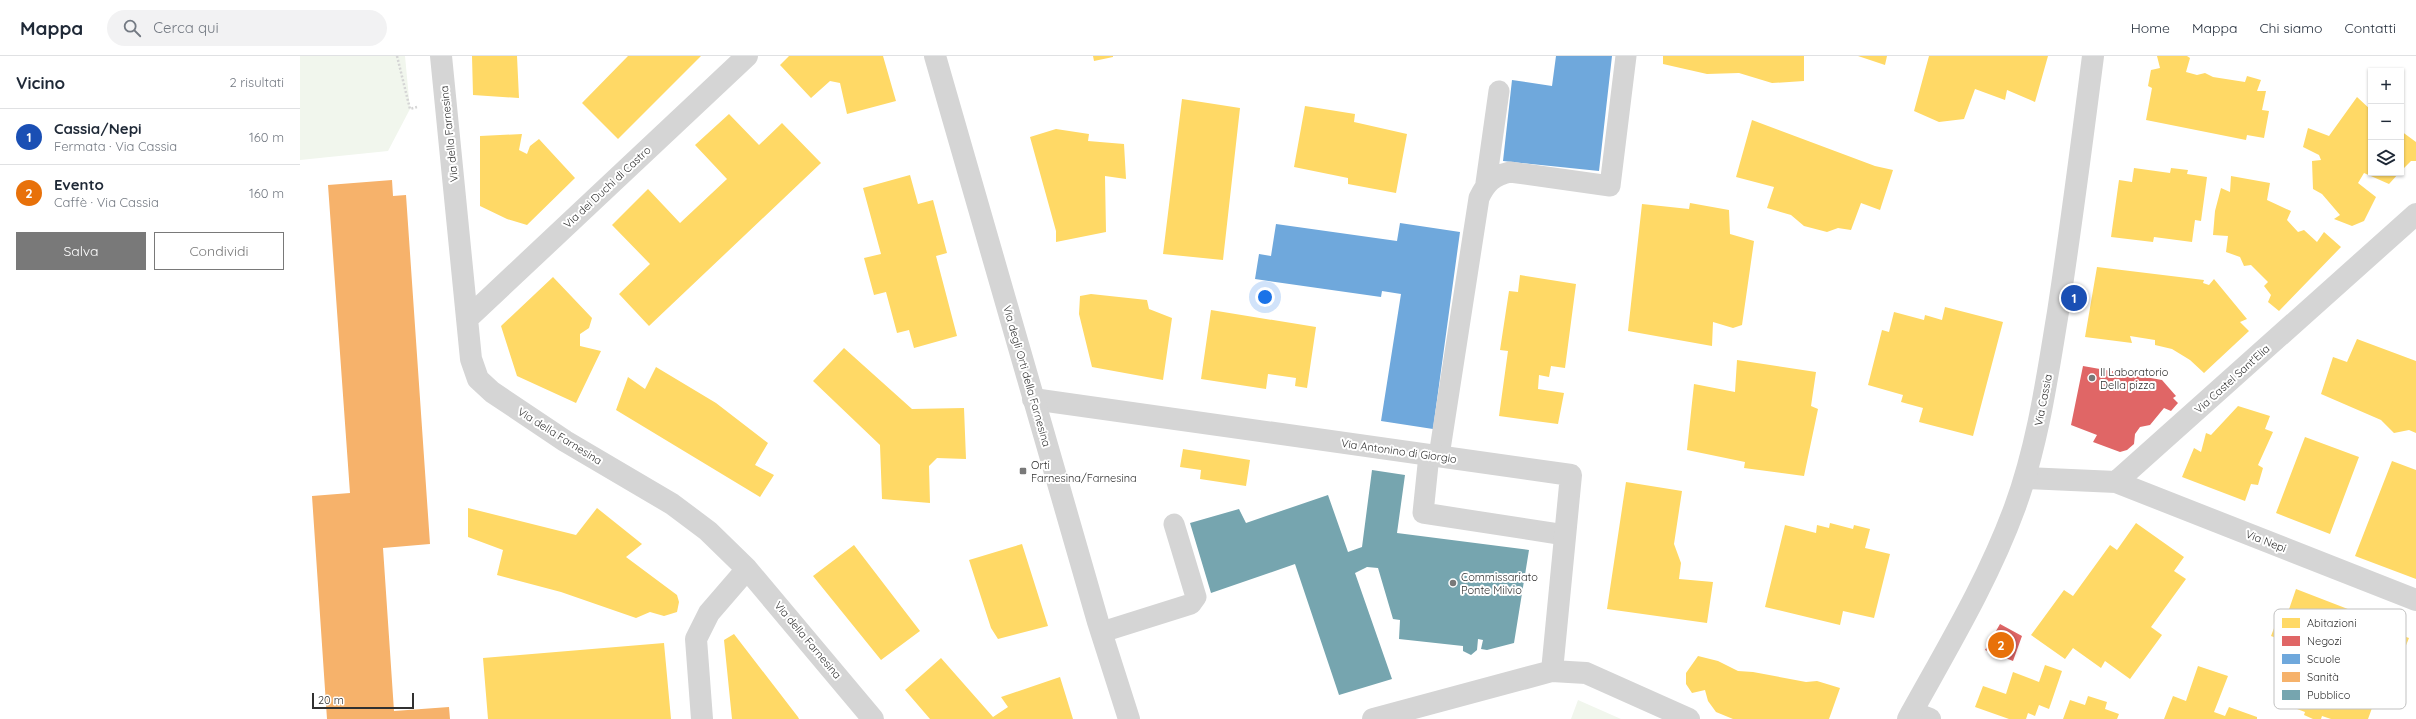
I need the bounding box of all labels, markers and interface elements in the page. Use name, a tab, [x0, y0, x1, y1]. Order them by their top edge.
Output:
search box	[107, 10, 387, 46]
text: Mappa	[20, 16, 83, 40]
icon: search	[121, 17, 143, 39]
text: Cerca qui	[153, 18, 219, 37]
text: Home	[2131, 19, 2170, 37]
text: Mappa	[2192, 19, 2237, 37]
text: Chi siamo	[2259, 19, 2323, 37]
text: Contatti	[2345, 19, 2396, 37]
map controls	[2368, 68, 2404, 176]
button: +	[2368, 68, 2404, 104]
text: Vicino	[16, 72, 65, 93]
text: 2 risultati	[230, 74, 284, 90]
street label: Via della Farnesina	[437, 85, 461, 183]
button: −	[2368, 104, 2404, 140]
text: Cassia/Nepi	[54, 119, 142, 138]
text: 1	[26, 129, 32, 145]
text: 160 m	[249, 129, 284, 145]
text: Fermata · Via Cassia	[54, 138, 177, 154]
button: layers	[2368, 140, 2404, 176]
street label: Via dei Duchi di Castro	[560, 143, 654, 231]
text: Evento	[54, 175, 104, 194]
text: 2	[25, 185, 33, 201]
text: 160 m	[249, 185, 284, 201]
text: Caffè · Via Cassia	[54, 194, 159, 210]
button: Salva	[16, 232, 146, 270]
button: Condividi	[154, 232, 284, 270]
pin: 1	[2061, 283, 2087, 313]
your location	[1255, 287, 1275, 307]
street label: Via degli Orti della Farnesina	[1000, 304, 1054, 448]
street label: Via Castel Sant'Elia	[2191, 341, 2273, 417]
place label: Il Laboratorio Della pizza	[2100, 365, 2169, 392]
street label: Via Cassia	[2031, 373, 2055, 427]
marker: Il Laboratorio Della pizza	[2087, 373, 2097, 383]
street label: Via della Farnesina	[515, 404, 605, 468]
street label: Via Antonino di Giorgio	[1340, 436, 1458, 466]
place label: Orti Farnesina/Farnesina	[1031, 458, 1137, 485]
marker: Orti Farnesina/Farnesina	[1018, 466, 1028, 476]
street label: Via Nepi	[2244, 527, 2288, 555]
place label: Commissariato Ponte Milvio	[1461, 570, 1538, 597]
marker: Commissariato Ponte Milvio	[1448, 578, 1458, 588]
street label: Via della Farnesina	[771, 598, 845, 682]
legend	[2274, 609, 2406, 709]
text: Abitazioni	[2307, 616, 2357, 630]
pin: 2	[1988, 630, 2014, 660]
text: Negozi	[2307, 634, 2342, 648]
text: Scuole	[2307, 652, 2340, 666]
text: Sanità	[2307, 670, 2339, 684]
text: Pubblico	[2307, 688, 2351, 702]
scale bar	[312, 691, 414, 710]
text: 20 m	[318, 693, 344, 707]

